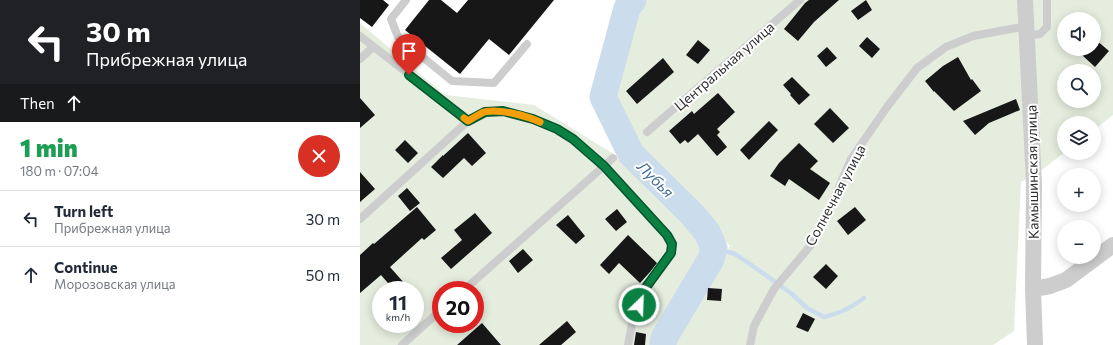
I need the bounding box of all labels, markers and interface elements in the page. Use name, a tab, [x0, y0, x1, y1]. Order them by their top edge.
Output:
map controls	[1057, 12, 1101, 264]
button: sound	[1057, 12, 1101, 56]
text: 30 m	[86, 14, 151, 48]
icon: left	[20, 16, 72, 68]
street label: Центральная улица	[671, 18, 777, 114]
pin	[392, 34, 426, 75]
icon: arrive	[398, 40, 420, 62]
text: Прибрежная улица	[86, 48, 247, 70]
button: search	[1057, 64, 1101, 108]
icon: ahead	[63, 92, 85, 114]
text: Then	[20, 94, 55, 112]
street label: Камышинская улица	[1022, 105, 1042, 239]
button: layers	[1057, 116, 1101, 160]
text: 1 min	[20, 133, 78, 162]
button: close	[298, 135, 340, 177]
street label: Солнечная улица	[801, 141, 869, 249]
water label: Лубья	[633, 156, 678, 201]
text: 180 m · 07:04	[20, 163, 98, 179]
button: +	[1057, 168, 1101, 212]
text: Turn left	[54, 202, 113, 220]
icon: left	[20, 208, 42, 230]
text: 30 m	[306, 210, 340, 228]
text: Прибрежная улица	[54, 220, 170, 236]
button: −	[1057, 220, 1101, 264]
text: Continue	[54, 258, 118, 276]
icon: ahead	[20, 264, 42, 286]
text: 50 m	[306, 266, 340, 284]
text: Морозовская улица	[54, 276, 176, 292]
speed limit sign: 20	[432, 281, 484, 333]
position arrow	[618, 284, 660, 326]
text: 11	[389, 290, 407, 314]
text: km/h	[386, 311, 410, 323]

